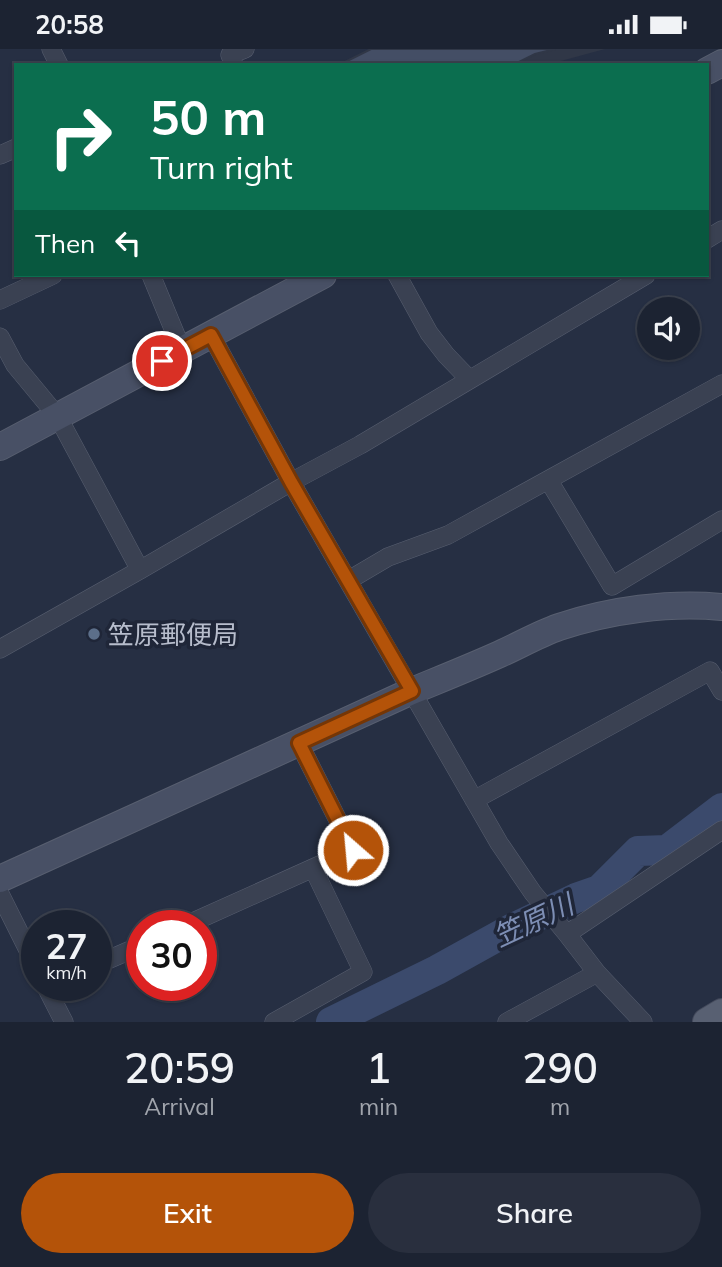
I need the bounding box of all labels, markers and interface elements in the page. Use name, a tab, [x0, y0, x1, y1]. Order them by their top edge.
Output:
text: 20:58	[35, 8, 104, 41]
text: 50 m	[150, 86, 266, 147]
icon: right	[35, 91, 126, 182]
text: Turn right	[150, 147, 293, 187]
icon: left	[109, 224, 147, 262]
text: Then	[35, 227, 95, 260]
map controls	[637, 297, 700, 360]
button: sound	[637, 297, 700, 360]
pin	[132, 331, 192, 391]
icon: arrive	[143, 342, 181, 380]
place label: 笠原郵便局	[108, 618, 238, 651]
marker: 笠原郵便局	[86, 626, 102, 642]
position arrow	[316, 813, 390, 887]
water label: 笠原川	[488, 885, 581, 954]
speed limit sign: 30	[126, 910, 217, 1001]
text: 27	[45, 924, 88, 968]
text: km/h	[46, 961, 87, 984]
text: 20:59	[124, 1041, 235, 1094]
text: 1	[366, 1041, 391, 1094]
text: 290	[522, 1041, 598, 1094]
text: Arrival	[144, 1092, 215, 1121]
text: min	[359, 1092, 398, 1121]
text: m	[550, 1092, 570, 1121]
button: Exit	[21, 1173, 354, 1253]
button: Share	[368, 1173, 701, 1253]

